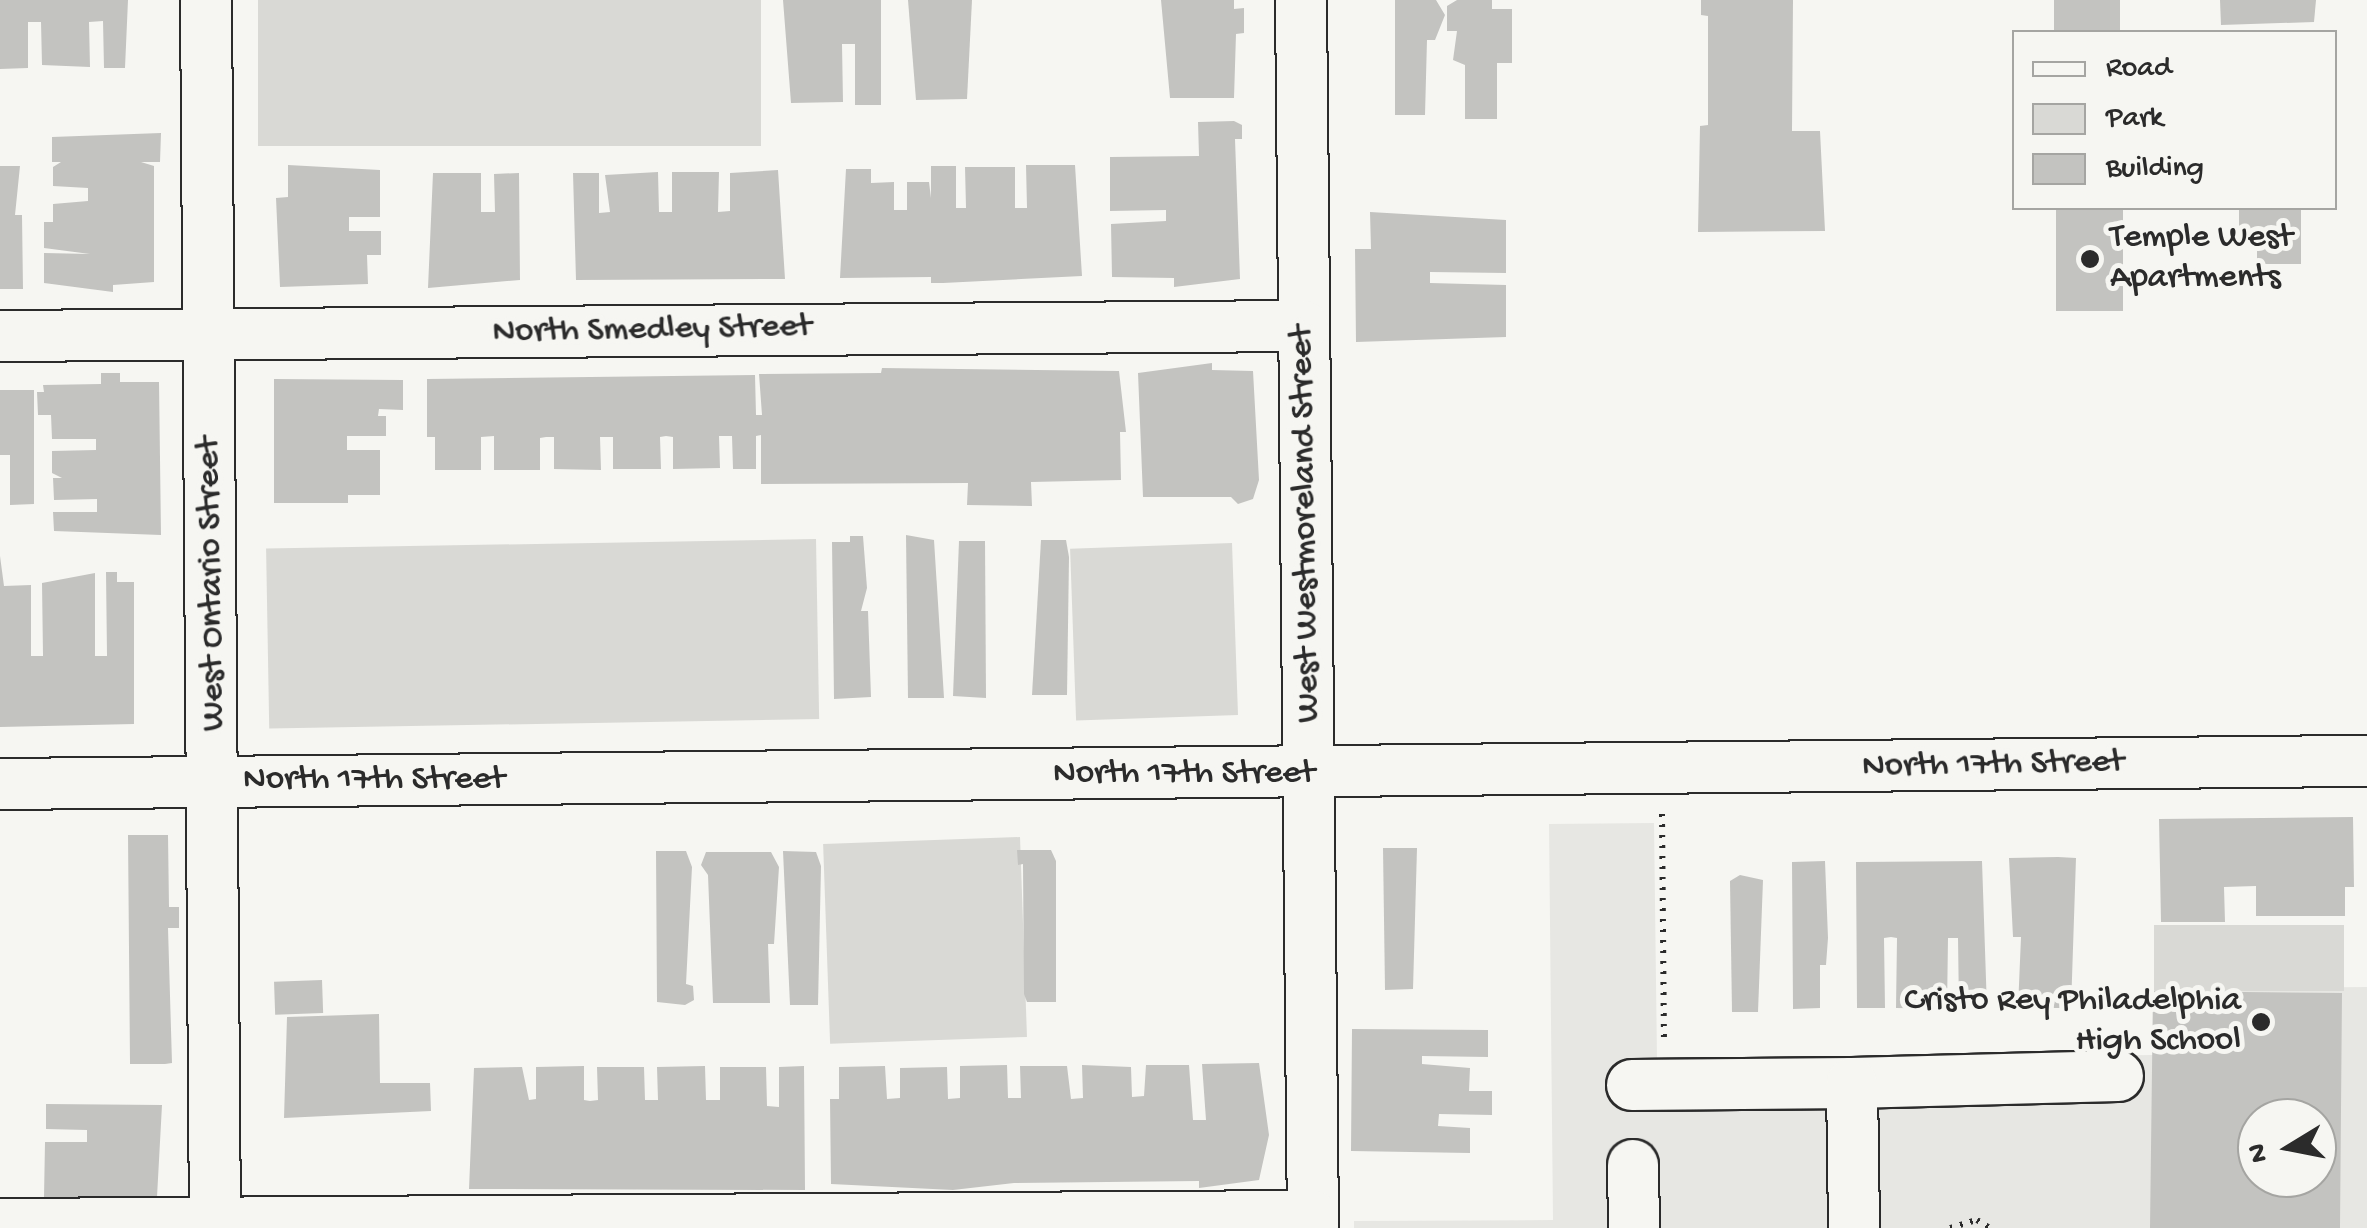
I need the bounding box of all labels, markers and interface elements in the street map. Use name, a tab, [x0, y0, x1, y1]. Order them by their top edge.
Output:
legend	[2012, 30, 2337, 210]
text: Road	[2106, 52, 2172, 87]
text: Park	[2106, 102, 2163, 137]
text: Building	[2106, 152, 2204, 187]
place label: Temple West Apartments	[2110, 218, 2293, 300]
marker: Temple West Apartments	[2079, 248, 2101, 270]
street label: North Smedley Street	[492, 307, 812, 355]
street label: West Westmoreland Street	[1283, 325, 1331, 723]
street label: West Ontario Street	[189, 436, 237, 732]
street label: North 17th Street	[1862, 743, 2124, 789]
street label: North 17th Street	[1053, 754, 1315, 796]
street label: North 17th Street	[243, 760, 505, 802]
place label: Cristo Rey Philadelphia High School	[1904, 981, 2241, 1063]
marker: Cristo Rey Philadelphia High School	[2250, 1011, 2272, 1033]
north arrow	[2237, 1098, 2337, 1198]
text: N	[2241, 1141, 2277, 1165]

